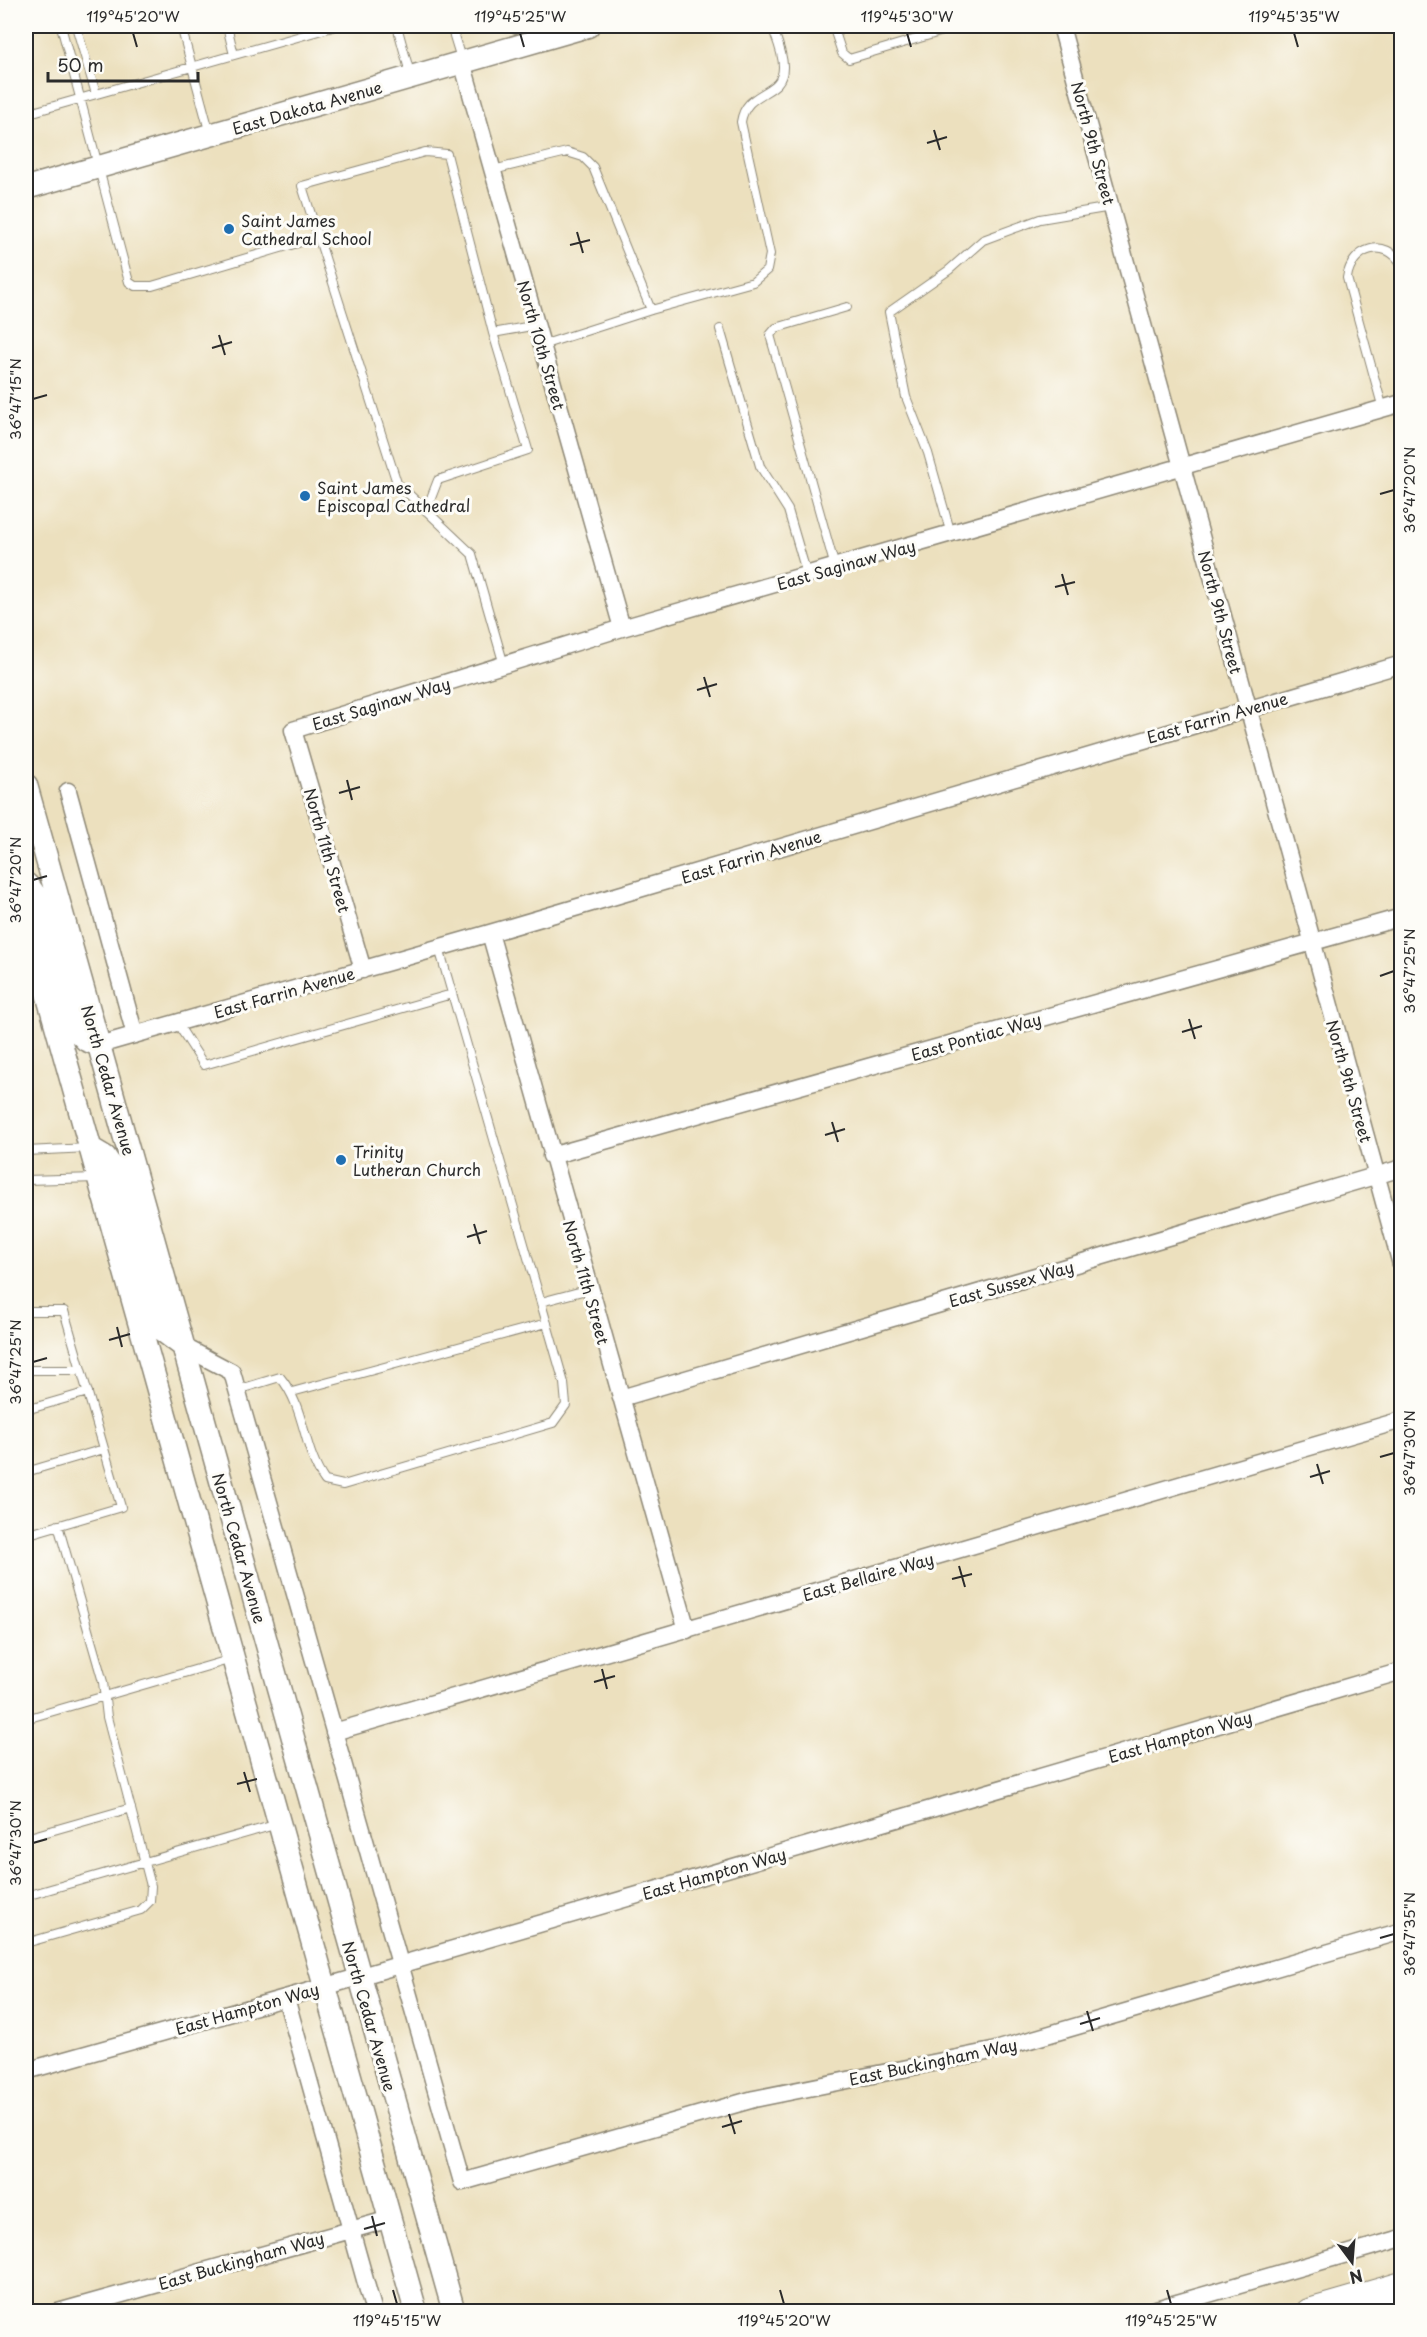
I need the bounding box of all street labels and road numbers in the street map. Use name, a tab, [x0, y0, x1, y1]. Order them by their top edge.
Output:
street label: East Dakota Avenue	[229, 74, 385, 140]
street label: North 9th Street	[1066, 79, 1122, 208]
street label: North 10th Street	[512, 277, 572, 413]
street label: East Saginaw Way	[774, 533, 918, 595]
street label: North 9th Street	[1193, 548, 1249, 677]
street label: East Saginaw Way	[309, 671, 453, 735]
street label: East Farrin Avenue	[1144, 685, 1290, 749]
street label: North 11th Street	[299, 785, 357, 915]
street label: East Farrin Avenue	[678, 823, 824, 889]
street label: East Farrin Avenue	[211, 960, 357, 1024]
street label: North Cedar Avenue	[76, 1002, 142, 1158]
street label: East Pontiac Way	[908, 1006, 1044, 1066]
street label: North 9th Street	[1321, 1017, 1379, 1146]
street label: North 11th Street	[558, 1217, 616, 1347]
street label: East Sussex Way	[946, 1254, 1076, 1312]
street label: North Cedar Avenue	[207, 1470, 273, 1626]
street label: East Bellaire Way	[799, 1546, 937, 1606]
street label: East Hampton Way	[1105, 1704, 1255, 1768]
street label: East Hampton Way	[639, 1841, 789, 1905]
street label: North Cedar Avenue	[337, 1938, 403, 2094]
street label: East Hampton Way	[172, 1976, 322, 2040]
street label: East Buckingham Way	[847, 2031, 1019, 2091]
street label: East Buckingham Way	[155, 2225, 327, 2295]

